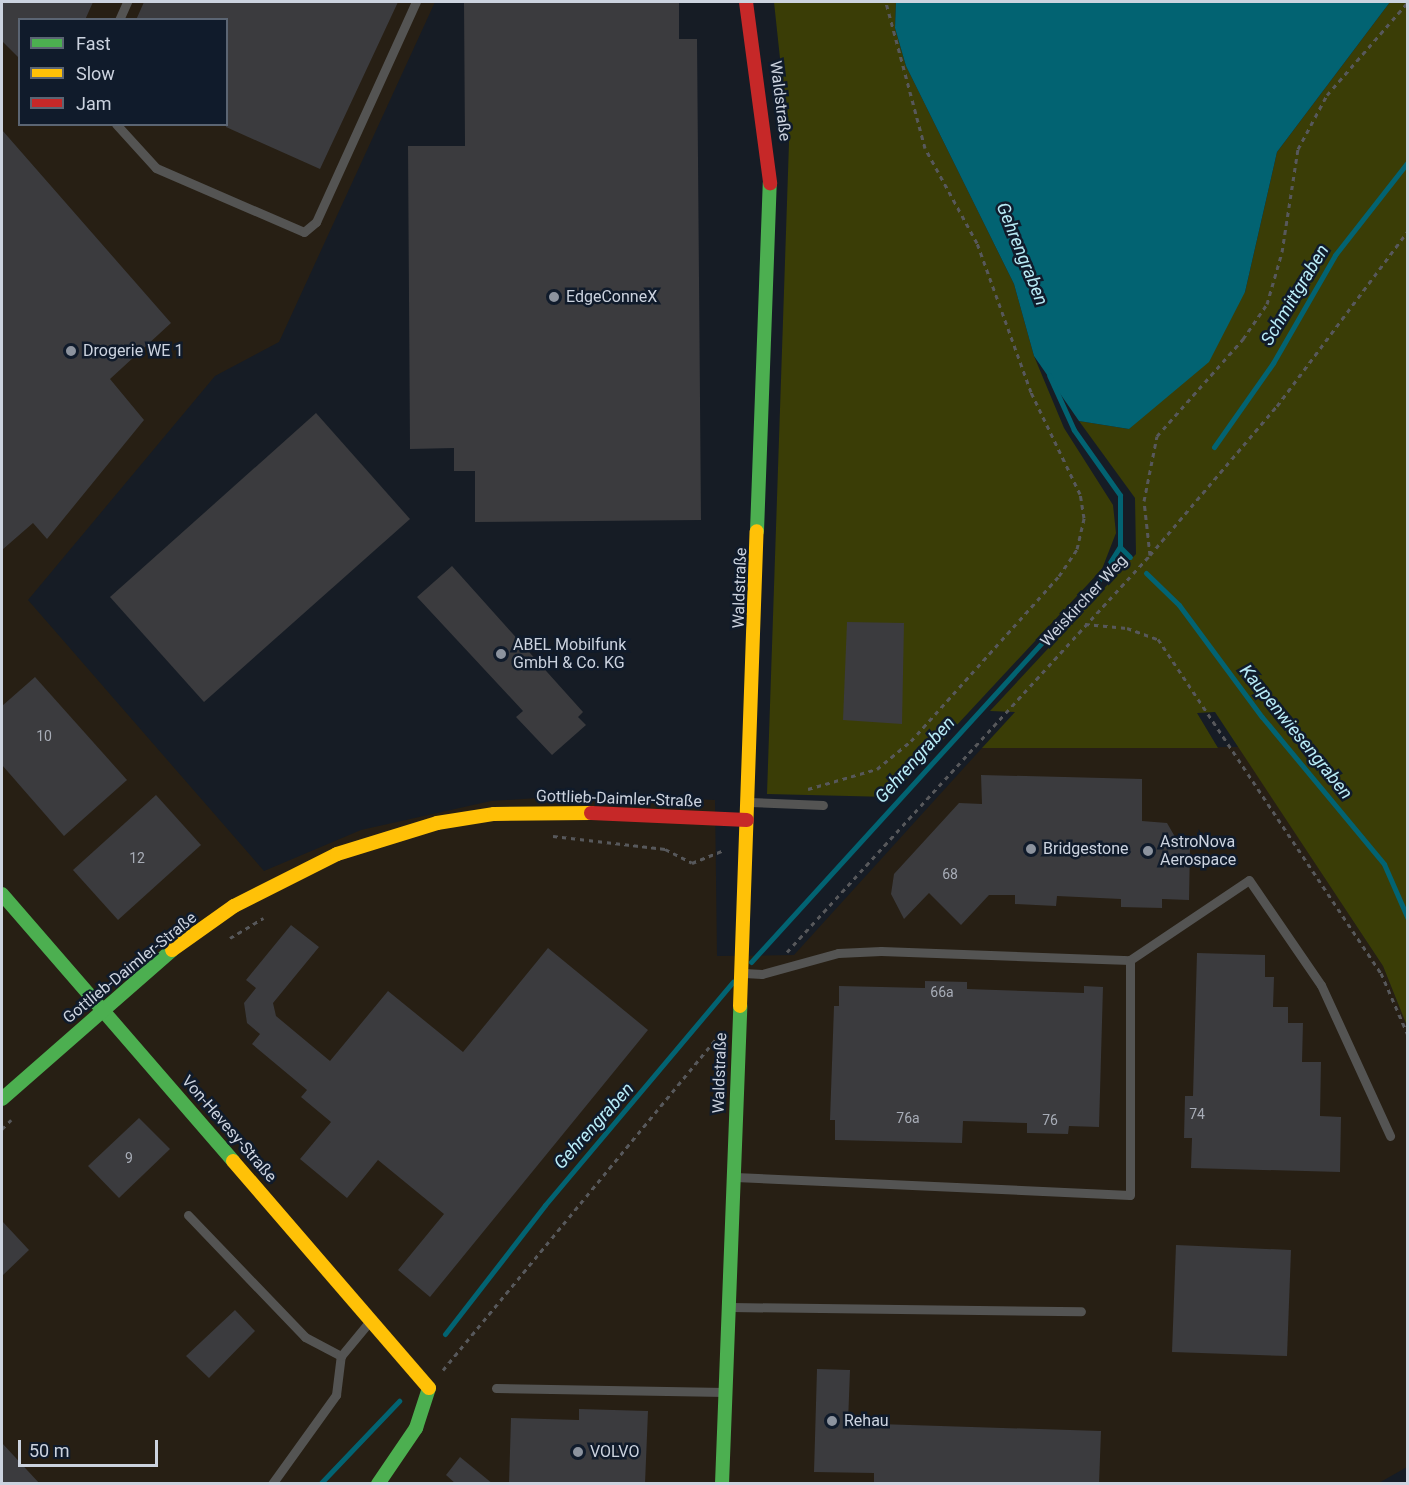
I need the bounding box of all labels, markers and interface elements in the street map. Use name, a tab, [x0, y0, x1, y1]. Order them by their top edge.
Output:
legend	[18, 18, 228, 126]
text: Fast	[76, 33, 111, 54]
street label: Waldstraße	[766, 60, 794, 142]
text: Slow	[76, 63, 115, 84]
text: Jam	[76, 93, 112, 114]
water label: Gehrengraben	[992, 199, 1052, 309]
water label: Schmittgraben	[1256, 241, 1334, 349]
place label: EdgeConneX	[566, 287, 657, 307]
marker: EdgeConneX	[547, 290, 561, 304]
place label: Drogerie WE 1	[83, 341, 183, 361]
marker: Drogerie WE 1	[64, 344, 78, 358]
street label: Waldstraße	[729, 547, 751, 629]
street label: Weiskircher Weg	[1037, 551, 1131, 651]
place label: ABEL Mobilfunk GmbH & Co. KG	[513, 635, 626, 673]
marker: ABEL Mobilfunk GmbH & Co. KG	[494, 647, 508, 661]
water label: Kaupenwiesengraben	[1235, 660, 1357, 804]
water label: Gehrengraben	[871, 712, 959, 808]
house number: 10	[36, 728, 52, 744]
street label: Gottlieb-Daimler-Straße	[536, 787, 702, 811]
place label: AstroNova Aerospace	[1160, 832, 1236, 870]
place label: Bridgestone	[1043, 839, 1129, 859]
marker: Bridgestone	[1024, 842, 1038, 856]
marker: AstroNova Aerospace	[1141, 844, 1155, 858]
house number: 12	[129, 850, 145, 866]
house number: 68	[942, 866, 958, 882]
street label: Gottlieb-Daimler-Straße	[59, 908, 201, 1028]
house number: 66a	[930, 984, 954, 1000]
street label: Waldstraße	[709, 1032, 731, 1114]
street label: Von-Hevesy-Straße	[177, 1072, 281, 1186]
water label: Gehrengraben	[550, 1078, 638, 1174]
house number: 74	[1189, 1106, 1205, 1122]
house number: 76a	[896, 1110, 920, 1126]
house number: 76	[1042, 1112, 1058, 1128]
house number: 9	[125, 1150, 133, 1166]
place label: Rehau	[844, 1411, 889, 1431]
marker: Rehau	[825, 1414, 839, 1428]
scale bar	[21, 1428, 160, 1466]
text: 50 m	[29, 1440, 69, 1461]
place label: VOLVO	[590, 1442, 639, 1462]
marker: VOLVO	[571, 1445, 585, 1459]

